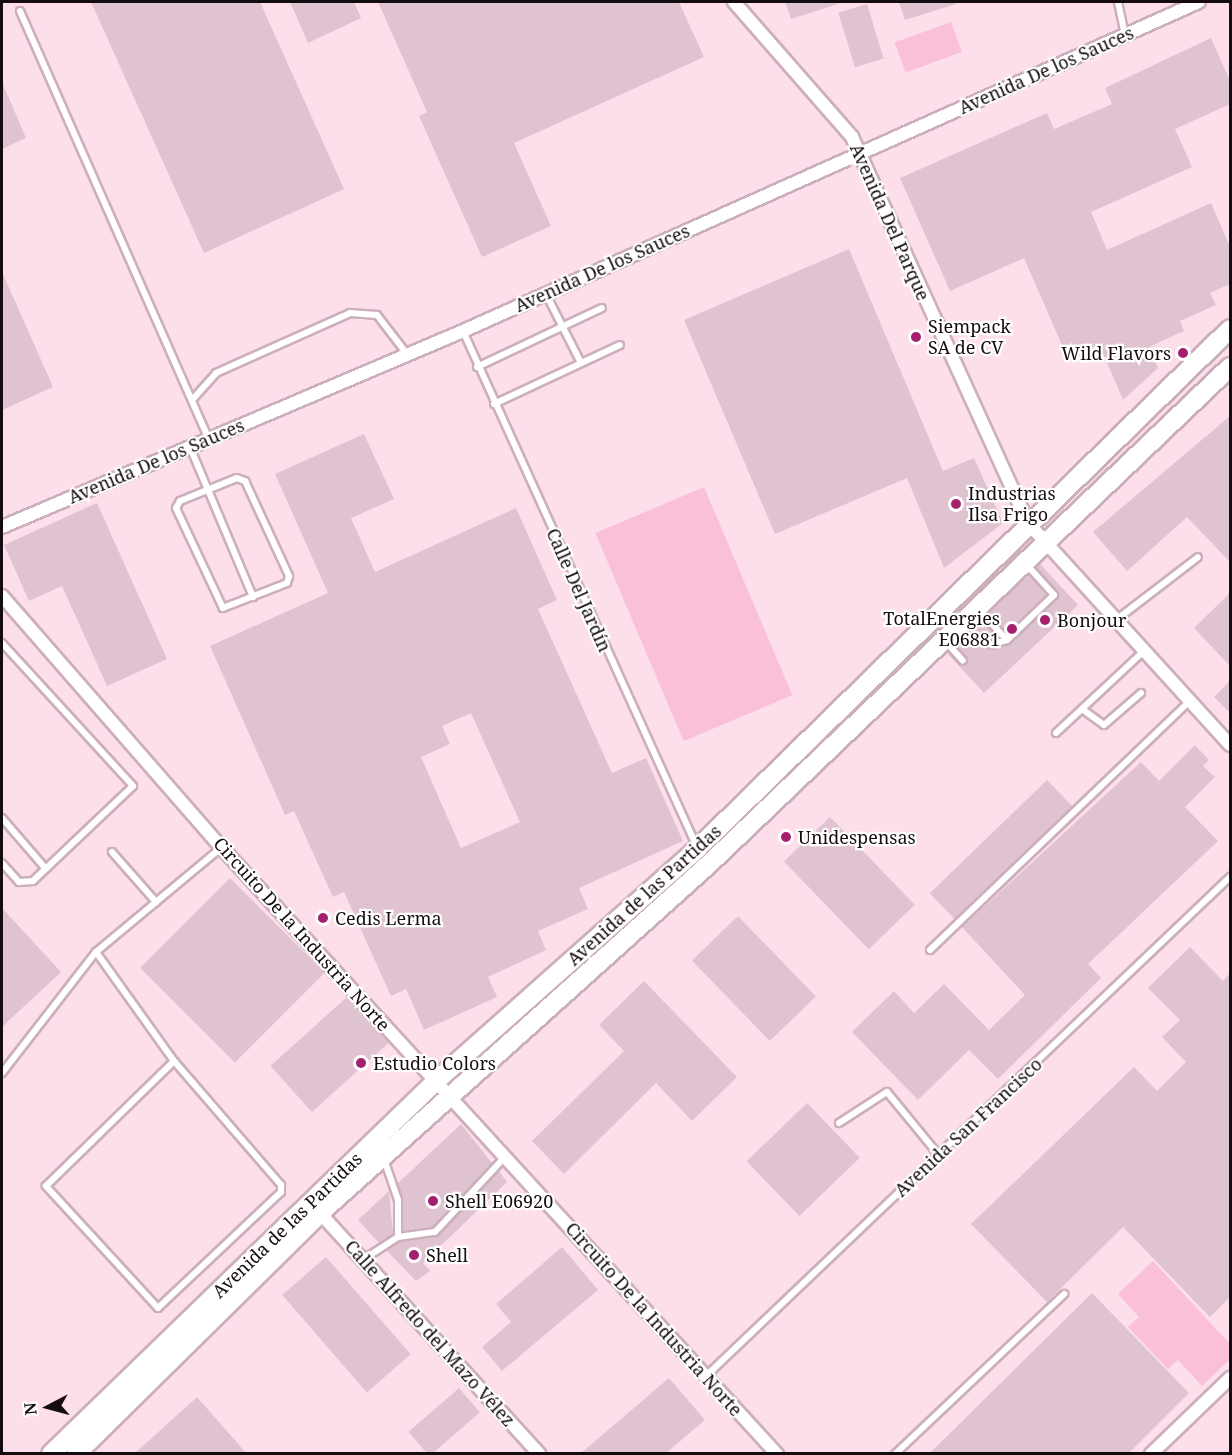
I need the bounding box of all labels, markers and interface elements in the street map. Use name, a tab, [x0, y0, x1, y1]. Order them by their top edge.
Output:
street label: Avenida De los Sauces	[955, 22, 1137, 118]
street label: Avenida Del Parque	[846, 140, 934, 304]
street label: Avenida De los Sauces	[511, 220, 693, 316]
place label: Siempack SA de CV	[928, 316, 1011, 358]
marker: Siempack SA de CV	[909, 330, 923, 344]
place label: Wild Flavors	[1061, 342, 1171, 364]
marker: Wild Flavors	[1176, 346, 1190, 360]
street label: Avenida De los Sauces	[65, 414, 247, 508]
place label: Industrias Ilsa Frigo	[968, 483, 1056, 526]
marker: Industrias Ilsa Frigo	[949, 497, 963, 511]
street label: Calle Del Jardín	[542, 525, 616, 655]
place label: TotalEnergies E06881	[883, 608, 1000, 650]
place label: Bonjour	[1057, 609, 1126, 631]
marker: Bonjour	[1038, 613, 1052, 627]
marker: TotalEnergies E06881	[1005, 622, 1019, 636]
street label: Avenida de las Partidas	[563, 820, 725, 970]
place label: Unidespensas	[798, 826, 916, 848]
marker: Unidespensas	[779, 830, 793, 844]
street label: Circuito De la Industria Norte	[209, 833, 395, 1035]
place label: Cedis Lerma	[335, 907, 442, 929]
marker: Cedis Lerma	[316, 911, 330, 925]
place label: Estudio Colors	[373, 1052, 496, 1074]
street label: Avenida San Francisco	[890, 1053, 1046, 1201]
marker: Estudio Colors	[354, 1056, 368, 1070]
street label: Avenida de las Partidas	[208, 1148, 366, 1302]
place label: Shell E06920	[445, 1190, 553, 1212]
marker: Shell E06920	[426, 1194, 440, 1208]
street label: Circuito De la Industria Norte	[561, 1218, 747, 1420]
street label: Calle Alfredo del Mazo Vélez	[341, 1235, 519, 1431]
place label: Shell	[426, 1244, 468, 1266]
marker: Shell	[407, 1248, 421, 1262]
north arrow	[18, 1377, 78, 1437]
text: N	[19, 1401, 42, 1416]

